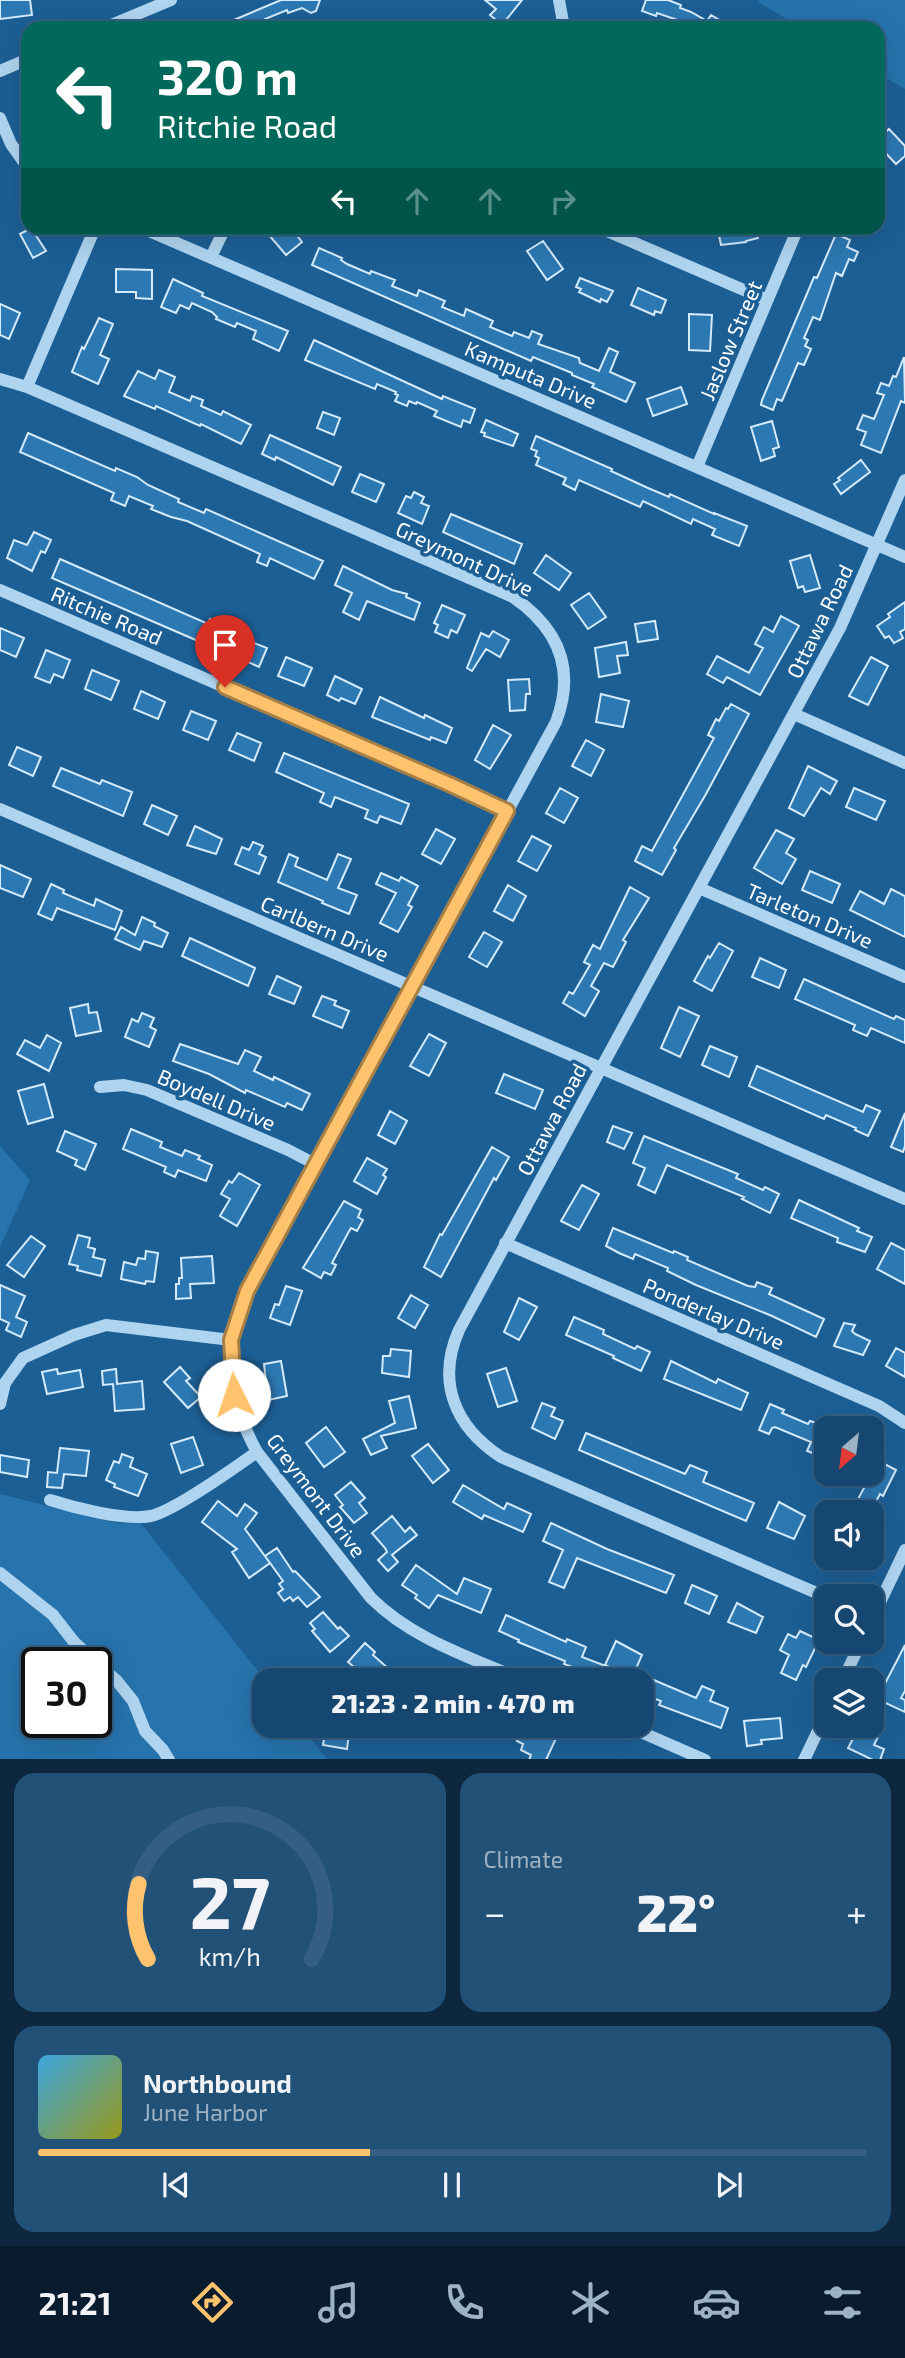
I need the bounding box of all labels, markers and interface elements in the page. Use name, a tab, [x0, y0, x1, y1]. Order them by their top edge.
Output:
text: 320 m	[157, 46, 298, 105]
icon: left	[42, 49, 133, 140]
text: Ritchie Road	[157, 106, 337, 144]
icon: left	[325, 182, 363, 220]
icon: ahead	[398, 182, 436, 220]
icon: ahead	[471, 182, 509, 220]
icon: right	[544, 182, 582, 220]
street label: Jaslow Street	[694, 276, 766, 404]
street label: Kamputa Drive	[461, 335, 601, 413]
street label: Greymont Drive	[392, 515, 538, 601]
street label: Ottawa Road	[781, 560, 857, 682]
street label: Ritchie Road	[48, 580, 166, 650]
pin	[195, 615, 255, 687]
icon: arrive	[206, 626, 244, 664]
street label: Tarleton Drive	[743, 877, 877, 953]
street label: Carlbern Drive	[257, 890, 393, 966]
street label: Ottawa Road	[511, 1059, 591, 1179]
street label: Boydell Drive	[154, 1063, 280, 1135]
street label: Ponderlay Drive	[640, 1272, 788, 1354]
position arrow	[197, 1358, 271, 1432]
north arrow	[814, 1416, 884, 1486]
map controls	[814, 1416, 884, 1738]
street label: Greymont Drive	[262, 1428, 372, 1562]
button: sound	[814, 1500, 884, 1570]
button: search	[814, 1584, 884, 1654]
speed limit sign: 30	[21, 1647, 112, 1738]
button: layers	[814, 1668, 884, 1738]
text: 21:23 · 2 min · 470 m	[331, 1687, 575, 1718]
text: Climate	[484, 1845, 563, 1873]
text: 27	[189, 1856, 270, 1944]
text: 22°	[636, 1880, 715, 1942]
text: −	[484, 1889, 506, 1935]
text: +	[846, 1889, 867, 1935]
text: km/h	[199, 1940, 261, 1970]
text: Northbound	[143, 2067, 292, 2098]
text: June Harbor	[143, 2098, 267, 2126]
icon: previous	[157, 2166, 195, 2204]
icon: pause	[433, 2166, 471, 2204]
icon: next	[710, 2166, 748, 2204]
icon: directions	[188, 2278, 237, 2327]
icon: music	[314, 2278, 363, 2327]
icon: phone	[440, 2278, 489, 2327]
icon: climate	[566, 2278, 615, 2327]
icon: car	[692, 2278, 741, 2327]
icon: filters	[818, 2278, 867, 2327]
text: 21:21	[38, 2283, 111, 2321]

